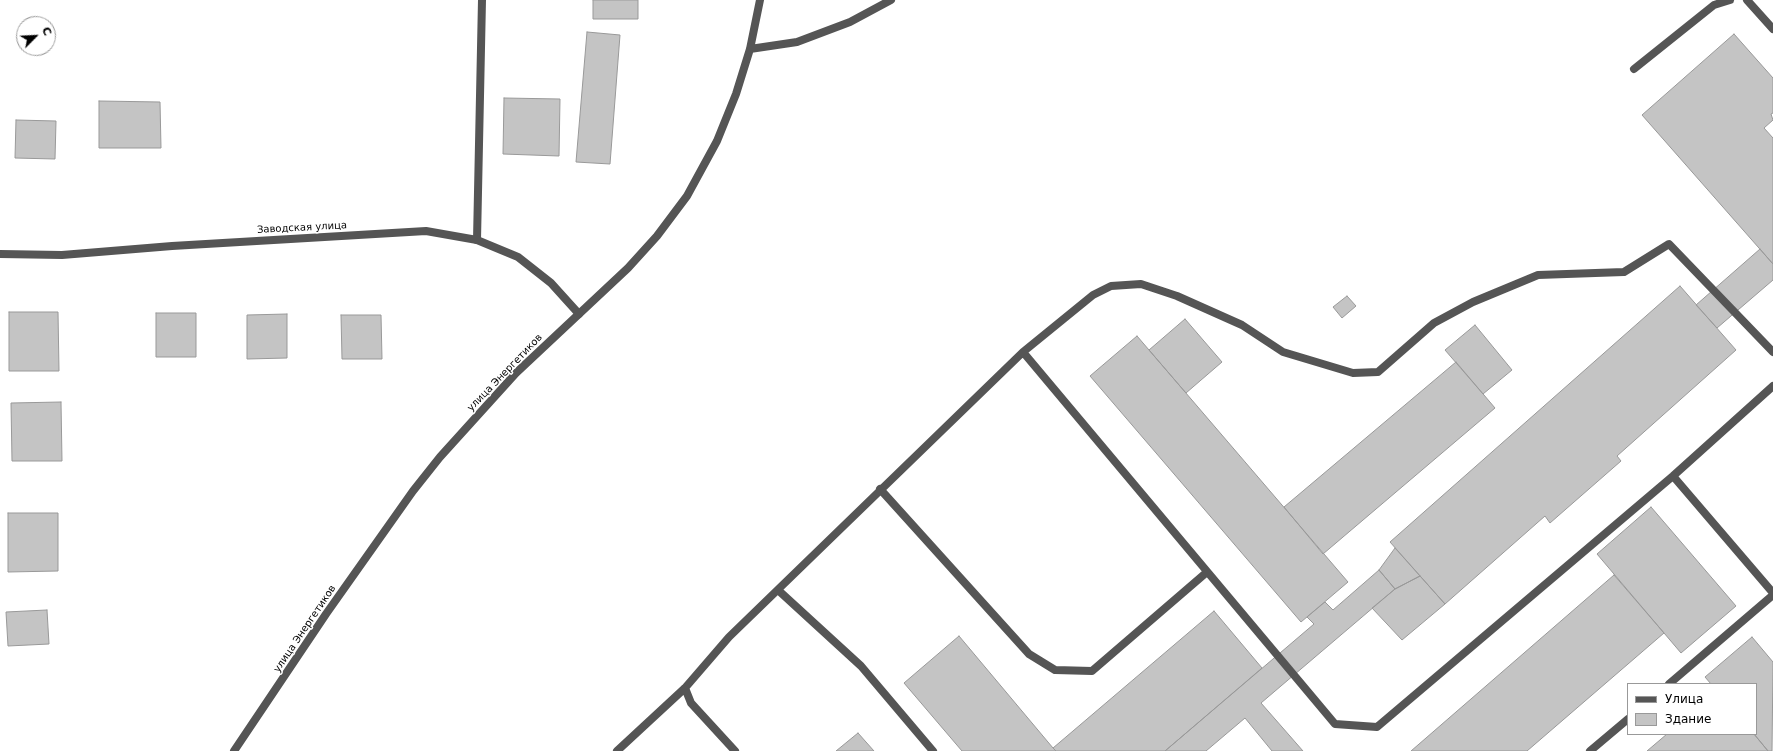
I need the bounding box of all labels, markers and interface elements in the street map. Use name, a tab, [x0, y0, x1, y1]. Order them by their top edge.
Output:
north arrow	[16, 16, 56, 56]
text: С	[39, 25, 54, 38]
street label: Заводская улица	[257, 220, 347, 236]
street label: улица Энергетиков	[465, 332, 545, 414]
street label: улица Энергетиков	[271, 583, 339, 675]
legend	[1627, 683, 1757, 735]
text: Улица	[1665, 692, 1703, 706]
text: Здание	[1665, 712, 1711, 726]

